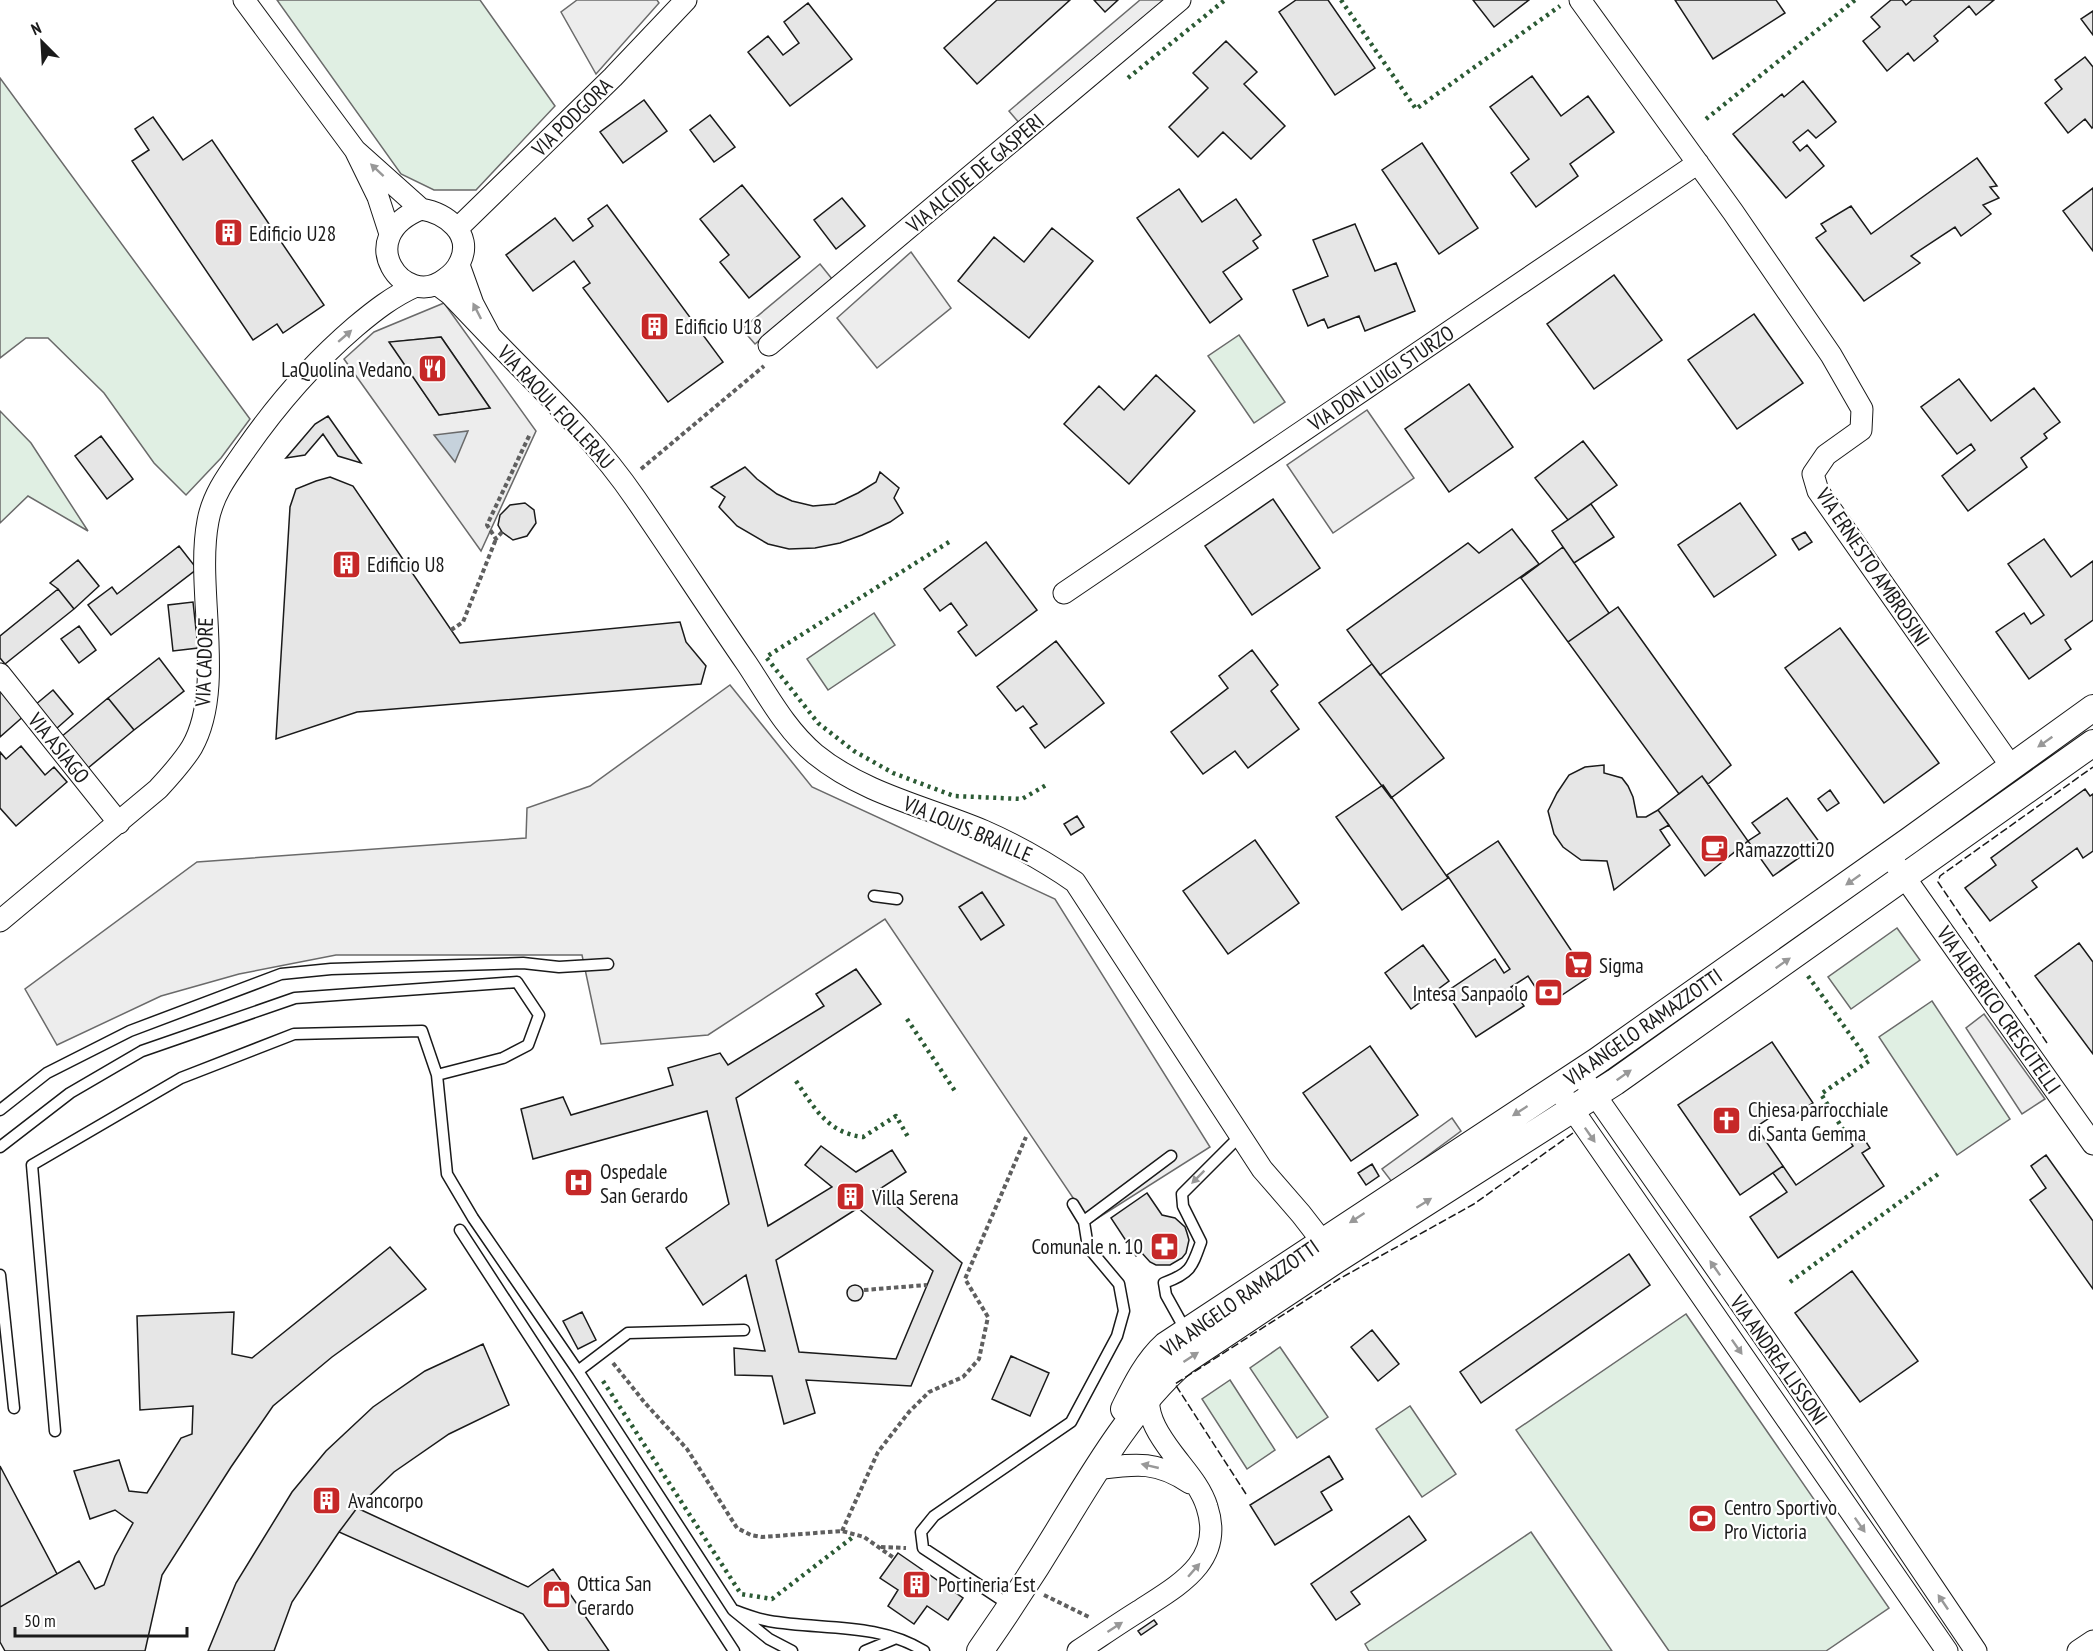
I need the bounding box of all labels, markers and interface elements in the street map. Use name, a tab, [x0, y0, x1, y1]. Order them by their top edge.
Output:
north arrow	[12, 12, 72, 72]
text: N	[28, 17, 44, 39]
street label: VIA PODGORA	[525, 72, 618, 163]
street label: VIA ALCIDE DE GASPERI	[900, 108, 1049, 239]
one-way arrow	[370, 164, 385, 177]
building icon: Edificio U28	[212, 217, 244, 249]
place label: Edificio U28	[249, 220, 336, 247]
one-way arrow	[472, 303, 481, 320]
building icon: Edificio U18	[638, 310, 670, 342]
place label: Edificio U18	[675, 313, 762, 340]
street label: VIA DON LUIGI STURZO	[1302, 319, 1459, 437]
one-way arrow	[337, 330, 352, 343]
street label: VIA RAOUL FOLLERAU	[491, 339, 620, 475]
restaurant icon: LaQuolina Vedano	[417, 353, 449, 385]
place label: LaQuolina Vedano	[281, 356, 412, 383]
street label: VIA ERNESTO AMBROSINI	[1810, 482, 1936, 651]
building icon: Edificio U8	[330, 548, 362, 580]
place label: Edificio U8	[367, 551, 445, 578]
street label: VIA CADORE	[189, 617, 219, 708]
street label: VIA ASIAGO	[22, 707, 96, 789]
one-way arrow	[2038, 736, 2054, 748]
street label: VIA LOUIS BRAILLE	[899, 789, 1037, 868]
cafe icon: Ramazzotti20	[1698, 833, 1730, 865]
place label: Ramazzotti20	[1735, 836, 1835, 863]
one-way arrow	[1845, 874, 1861, 885]
street label: VIA ALBERICO CRESCITELLI	[1930, 920, 2067, 1099]
supermarket icon: Sigma	[1562, 949, 1594, 981]
place label: Sigma	[1599, 952, 1644, 979]
one-way arrow	[1774, 957, 1790, 969]
street label: VIA ANGELO RAMAZZOTTI	[1558, 962, 1727, 1092]
bank icon: Intesa Sanpaolo	[1533, 977, 1565, 1009]
place label: Intesa Sanpaolo	[1412, 980, 1528, 1007]
one-way arrow	[1616, 1070, 1631, 1082]
place label: Chiesa parrocchiale di Santa Gemma	[1748, 1096, 1889, 1147]
one-way arrow	[1512, 1105, 1528, 1116]
church icon: Chiesa parrocchiale di Santa Gemma	[1711, 1105, 1743, 1137]
one-way arrow	[1584, 1127, 1595, 1143]
place label: Ospedale San Gerardo	[600, 1158, 688, 1209]
hospital icon: Ospedale San Gerardo	[563, 1167, 595, 1199]
one-way arrow	[1191, 1169, 1205, 1183]
building icon: Villa Serena	[835, 1181, 867, 1213]
place label: Villa Serena	[871, 1184, 959, 1211]
one-way arrow	[1416, 1198, 1432, 1209]
one-way arrow	[1349, 1212, 1365, 1223]
pharmacy icon: Comunale n. 10	[1148, 1230, 1180, 1262]
place label: Comunale n. 10	[1032, 1233, 1143, 1260]
street label: VIA ANGELO RAMAZZOTTI	[1155, 1233, 1324, 1363]
one-way arrow	[1709, 1260, 1721, 1276]
street label: VIA ANDREA LISSONI	[1724, 1289, 1834, 1430]
one-way arrow	[1731, 1339, 1742, 1355]
one-way arrow	[1183, 1352, 1199, 1363]
one-way arrow	[1140, 1461, 1159, 1471]
building icon: Avancorpo	[311, 1484, 343, 1516]
place label: Avancorpo	[348, 1487, 423, 1514]
place label: Centro Sportivo Pro Victoria	[1724, 1494, 1837, 1545]
sports icon: Centro Sportivo Pro Victoria	[1687, 1503, 1719, 1535]
one-way arrow	[1854, 1516, 1866, 1532]
one-way arrow	[1187, 1563, 1200, 1578]
building icon: Portineria Est	[901, 1568, 933, 1600]
place label: Ottica San Gerardo	[577, 1570, 652, 1621]
place label: Portineria Est	[938, 1571, 1036, 1598]
shop icon: Ottica San Gerardo	[540, 1579, 572, 1611]
one-way arrow	[1937, 1595, 1949, 1611]
scale bar	[15, 1600, 188, 1638]
text: 50 m	[24, 1609, 56, 1632]
one-way arrow	[1107, 1621, 1123, 1632]

